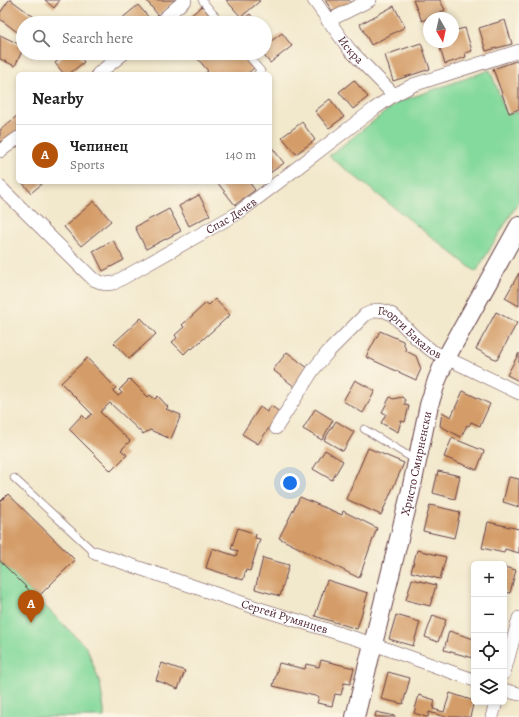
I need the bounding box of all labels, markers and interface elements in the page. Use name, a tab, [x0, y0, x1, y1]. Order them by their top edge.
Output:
north arrow	[423, 12, 459, 48]
search box	[16, 16, 272, 60]
icon: search	[30, 27, 52, 49]
text: Search here	[62, 28, 133, 48]
street label: Искра	[334, 33, 368, 68]
text: Nearby	[32, 87, 83, 110]
text: Чепинец	[70, 136, 128, 156]
text: A	[41, 146, 49, 163]
text: 140 m	[225, 146, 256, 163]
text: Sports	[70, 156, 105, 173]
street label: Спас Дечев	[203, 193, 260, 238]
street label: Георги Бакалов	[377, 302, 445, 363]
street label: Христо Смирненски	[397, 410, 436, 517]
your location	[280, 473, 300, 493]
map controls	[471, 561, 507, 705]
button: +	[471, 561, 507, 597]
pin: A	[18, 590, 44, 623]
street label: Сергей Румянцев	[239, 595, 330, 638]
button: −	[471, 597, 507, 633]
button: locate	[471, 633, 507, 669]
button: layers	[471, 669, 507, 705]

